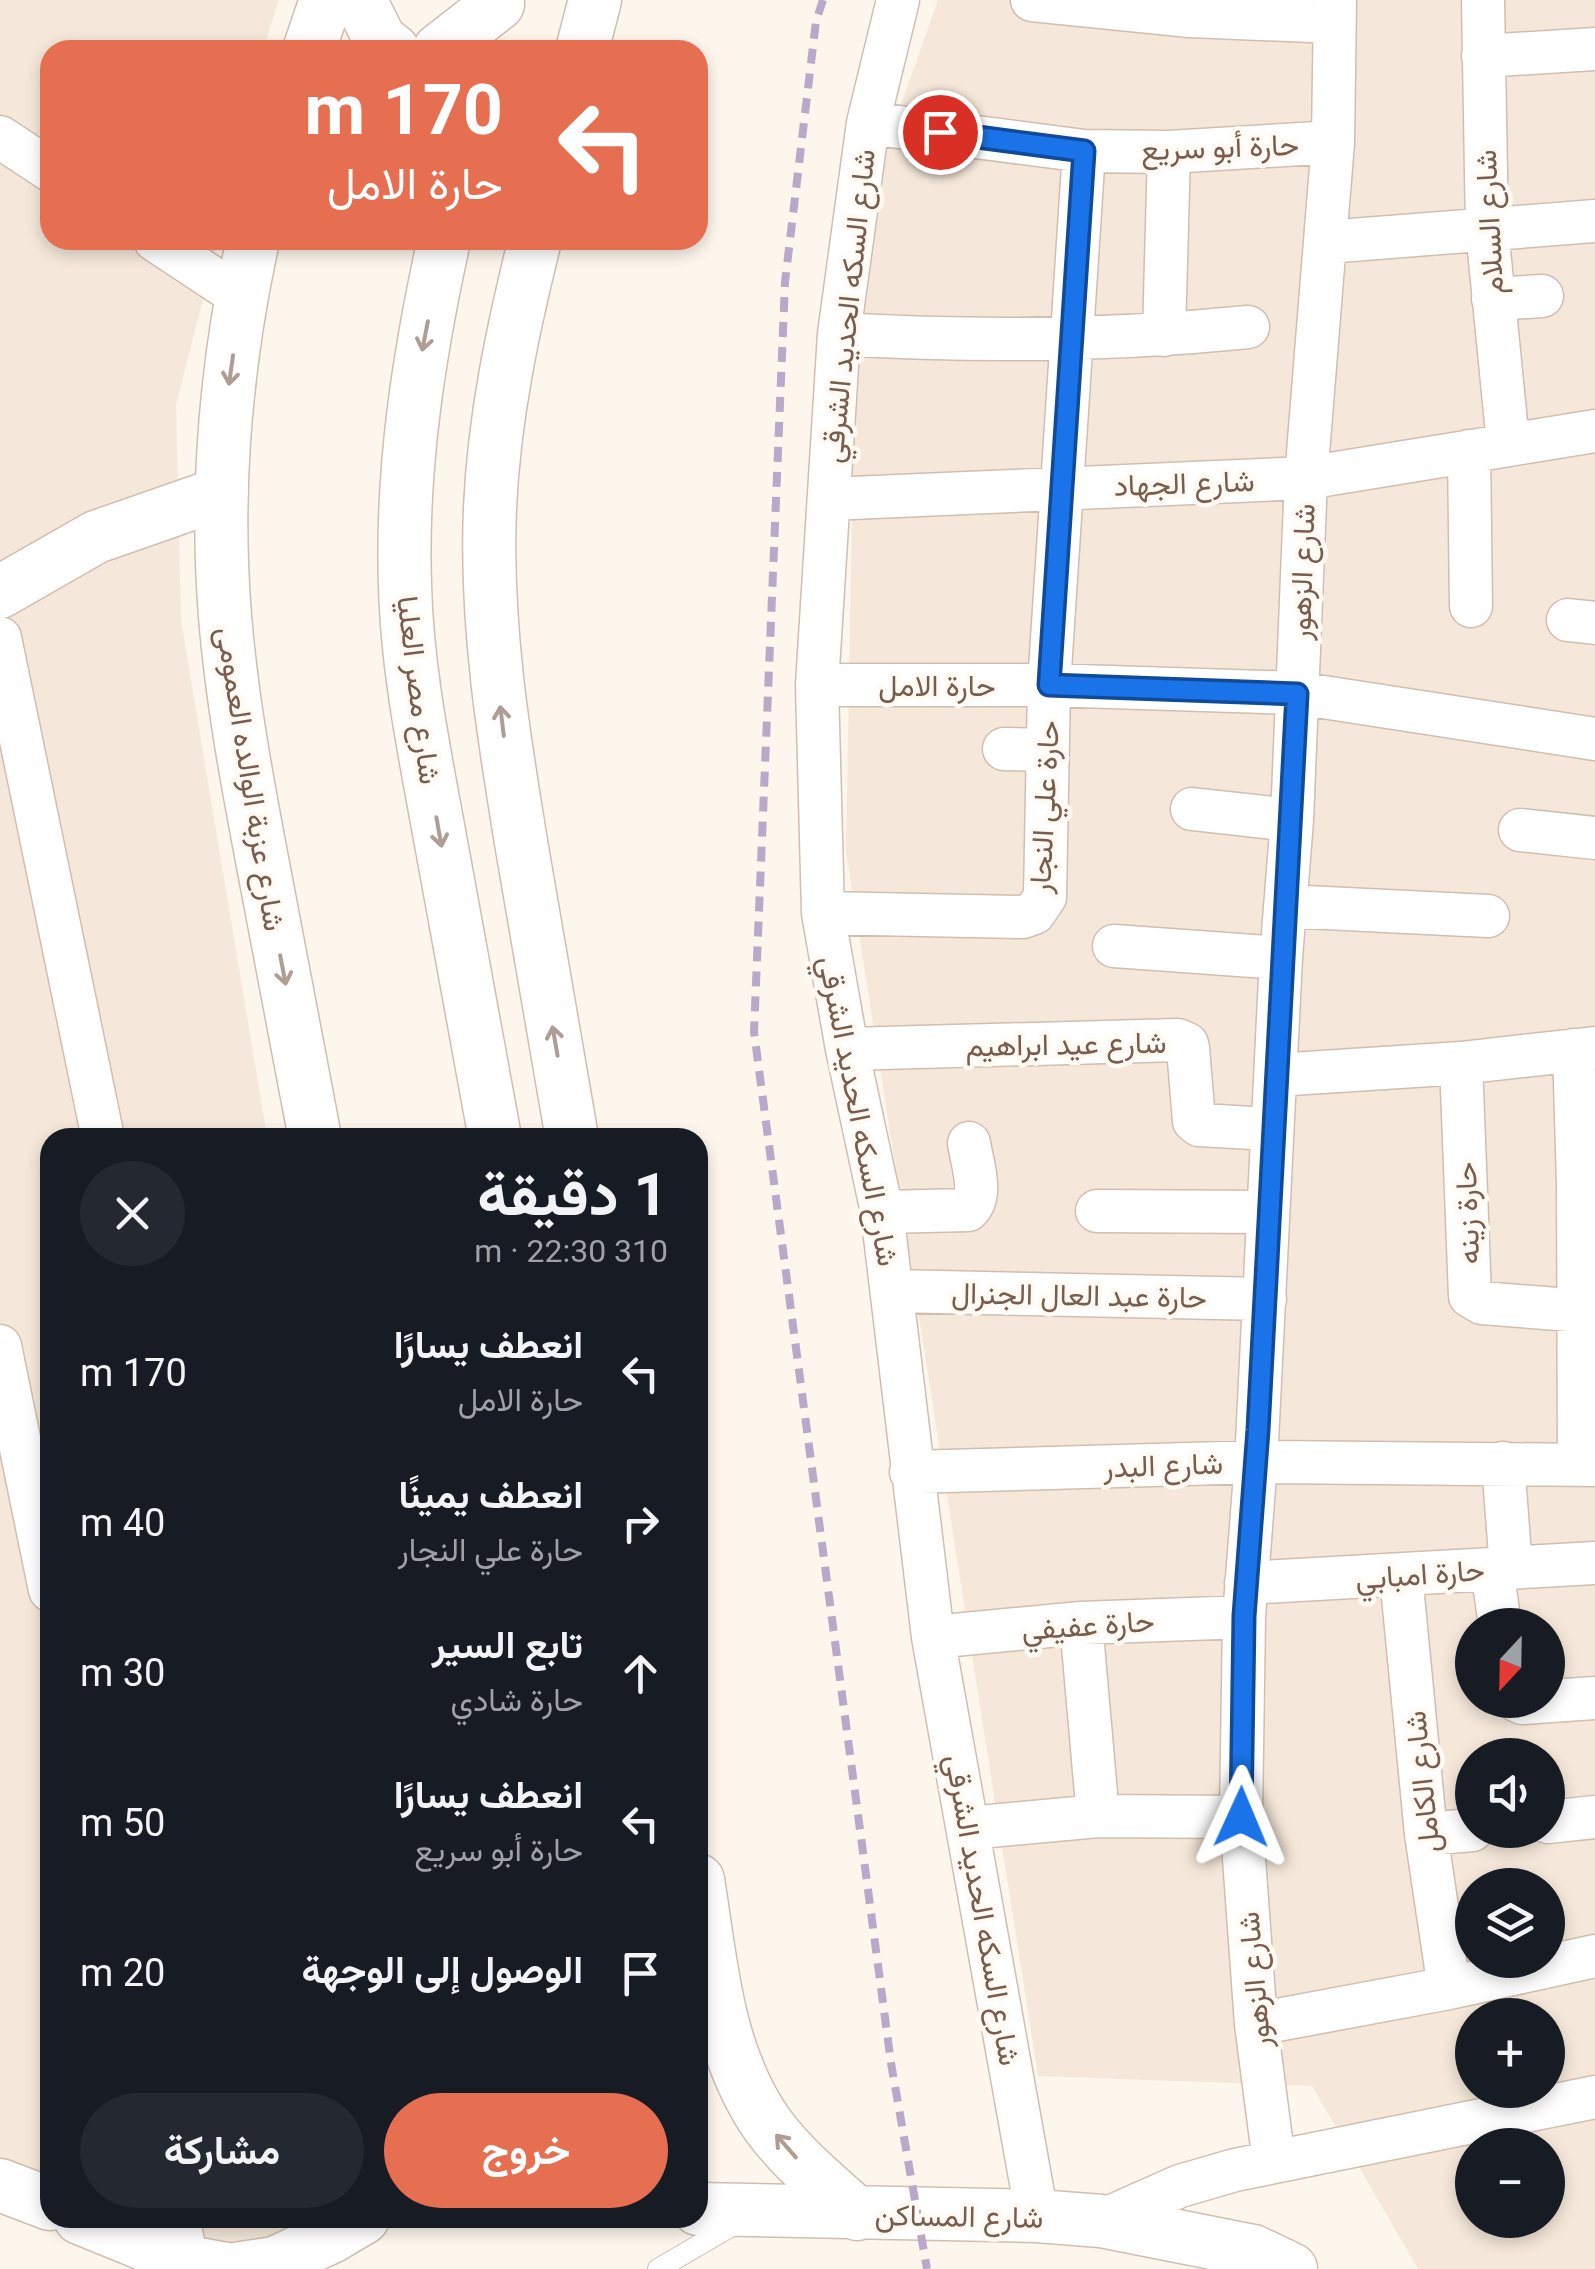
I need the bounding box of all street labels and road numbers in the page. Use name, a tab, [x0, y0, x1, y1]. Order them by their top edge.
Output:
street label: حارة أبو سريع	[1140, 127, 1300, 170]
street label: شارع السكه الحديد الشرقي	[814, 147, 889, 465]
street label: شارع السلام	[1468, 149, 1513, 295]
street label: شارع الجهاد	[1113, 463, 1255, 506]
street label: شارع الزهور	[1282, 503, 1325, 642]
street label: شارع مصر العليا	[387, 594, 448, 787]
street label: شارع عزبة الوالده العمومى	[207, 624, 292, 934]
street label: حارة الامل	[878, 668, 996, 704]
street label: حارة علي النجار	[1022, 719, 1073, 896]
street label: شارع السكه الحديد الشرقي	[805, 953, 906, 1270]
street label: شارع عيد ابراهيم	[965, 1025, 1167, 1066]
street label: حارة زينه	[1448, 1161, 1487, 1265]
street label: حارة عبد العال الجنرال	[951, 1275, 1207, 1316]
street label: شارع البدر	[1101, 1445, 1224, 1488]
street label: حارة امبابي	[1354, 1552, 1486, 1603]
street label: حارة عفيفي	[1020, 1603, 1156, 1654]
street label: شارع الكامل	[1397, 1709, 1450, 1855]
street label: شارع السكه الحديد الشرقي	[931, 1752, 1028, 2070]
street label: شارع الزهور	[1231, 1910, 1280, 2051]
street label: شارع المساكن	[874, 2197, 1044, 2238]

